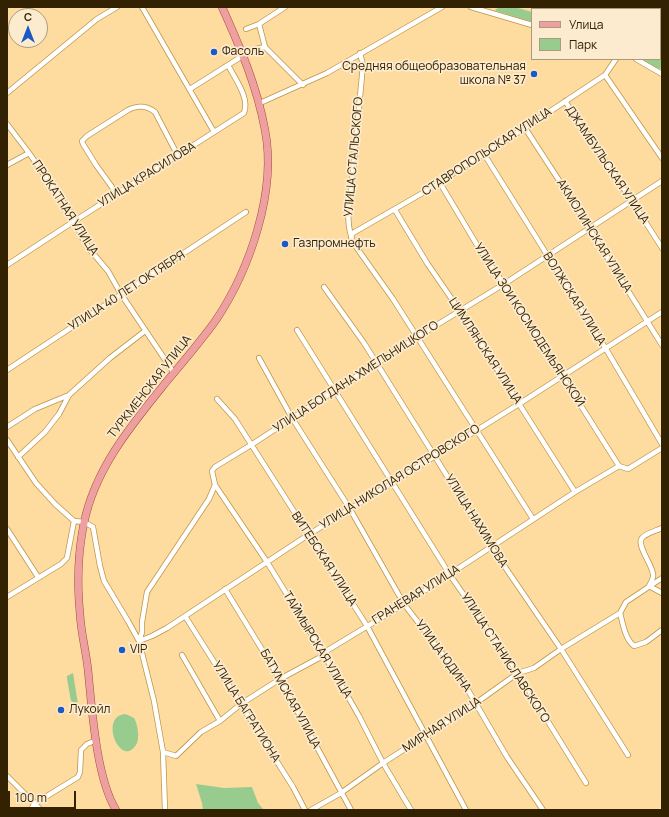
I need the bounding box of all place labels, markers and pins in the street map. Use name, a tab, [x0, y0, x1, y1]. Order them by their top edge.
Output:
place label: Фасоль	[222, 45, 264, 59]
marker: Фасоль	[209, 47, 219, 57]
place label: Средняя общеобразовательная школа № 37	[342, 60, 526, 88]
marker: Средняя общеобразовательная школа № 37	[529, 69, 539, 79]
place label: Газпромнефть	[293, 237, 376, 251]
marker: Газпромнефть	[280, 239, 290, 249]
place label: VIP	[130, 643, 147, 657]
marker: VIP	[117, 645, 127, 655]
place label: Лукойл	[69, 703, 110, 717]
marker: Лукойл	[56, 705, 66, 715]

